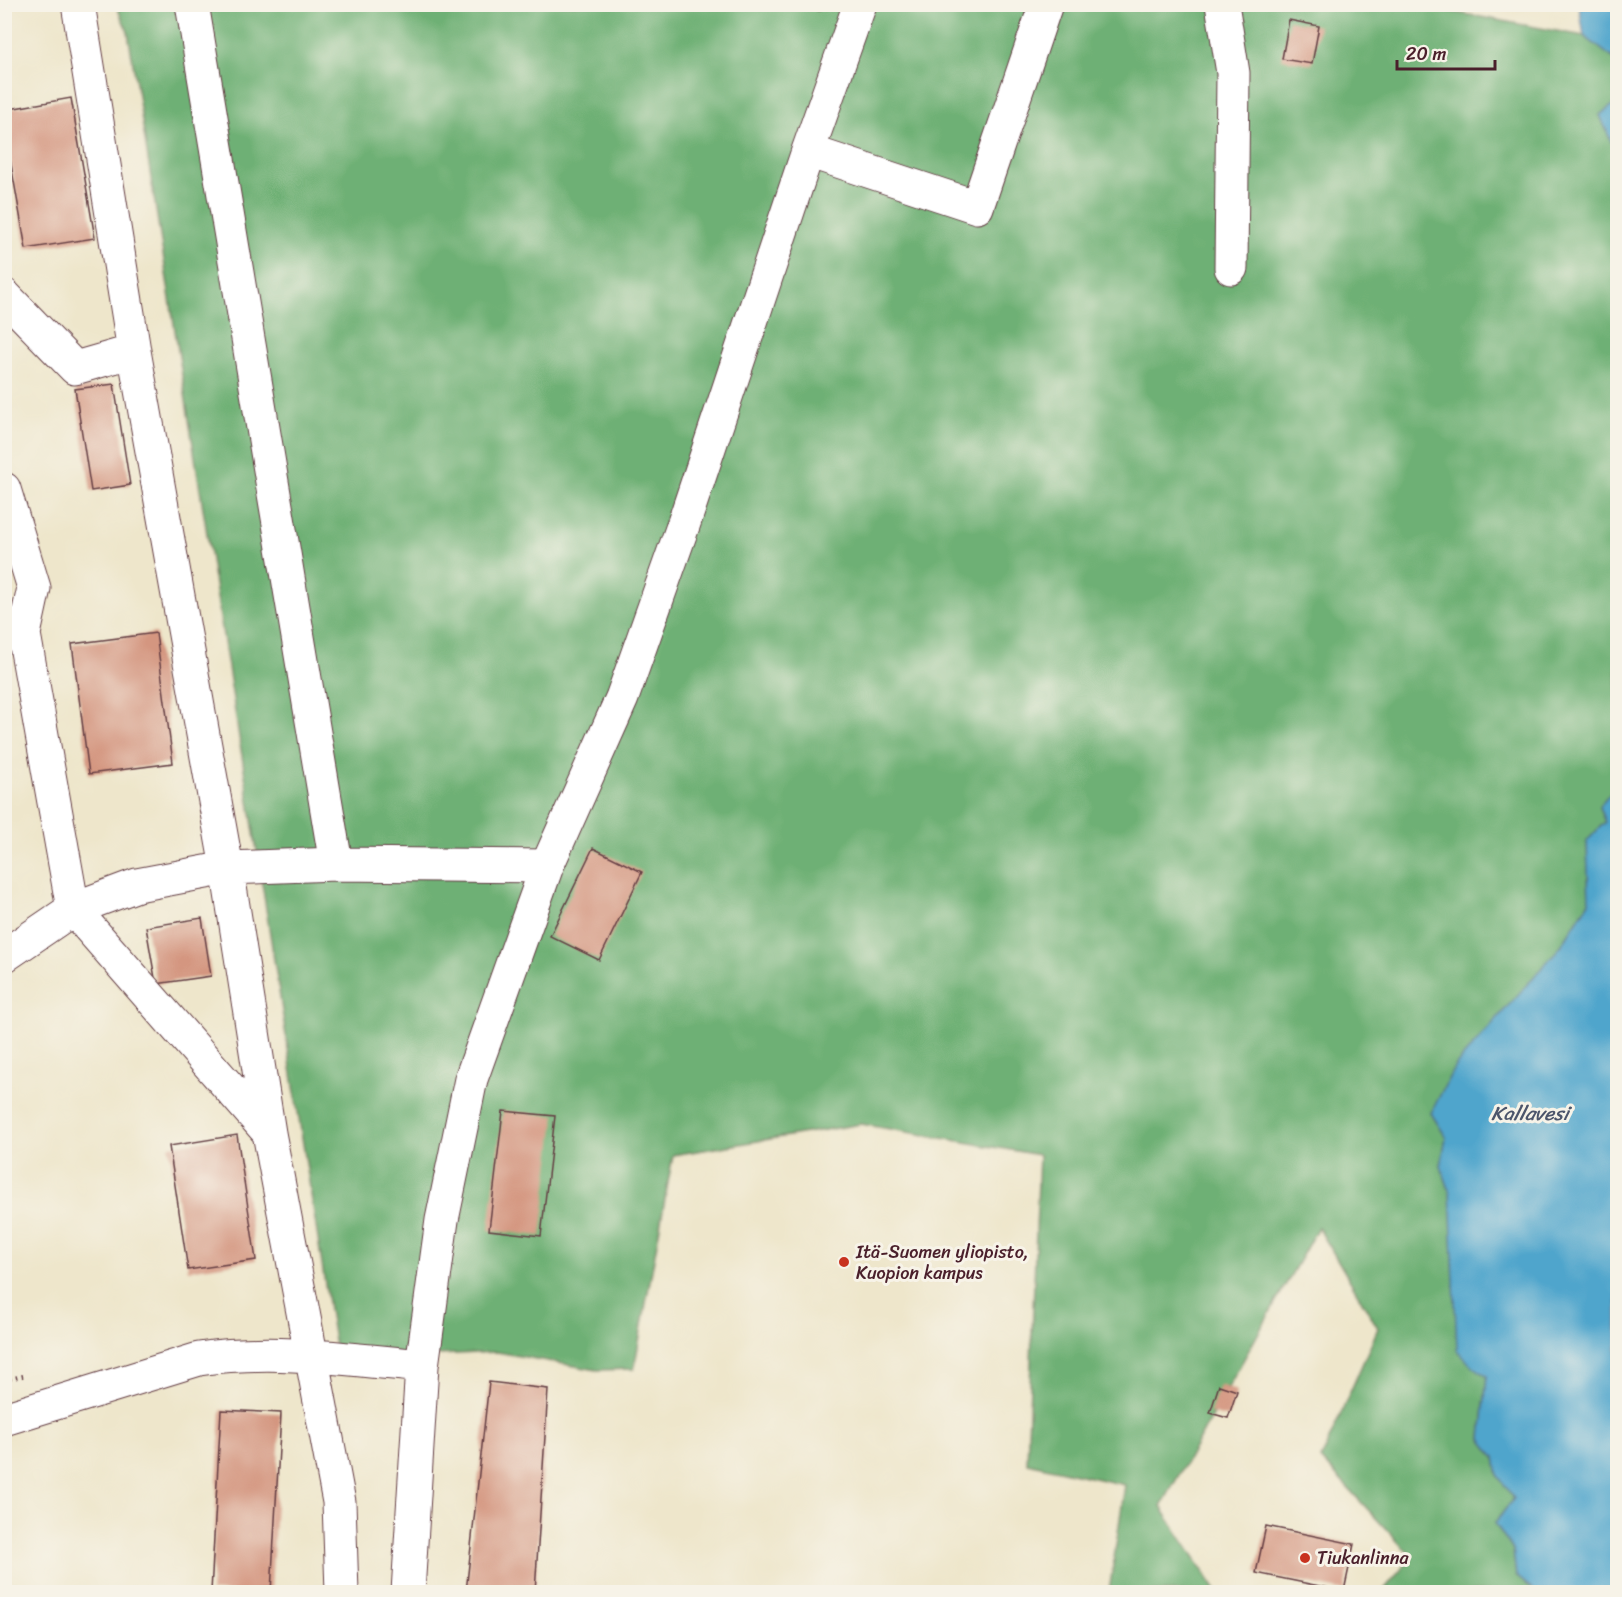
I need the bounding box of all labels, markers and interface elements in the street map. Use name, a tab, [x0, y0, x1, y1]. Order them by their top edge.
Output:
scale bar	[1397, 33, 1494, 71]
text: 20 m	[1406, 38, 1446, 70]
water label: Kallavesi	[1491, 1096, 1573, 1131]
place label: Itä-Suomen yliopisto, Kuopion kampus	[855, 1236, 1029, 1289]
marker: Itä-Suomen yliopisto, Kuopion kampus	[837, 1255, 851, 1269]
place label: Tiukanlinna	[1317, 1542, 1409, 1574]
marker: Tiukanlinna	[1298, 1551, 1312, 1565]

